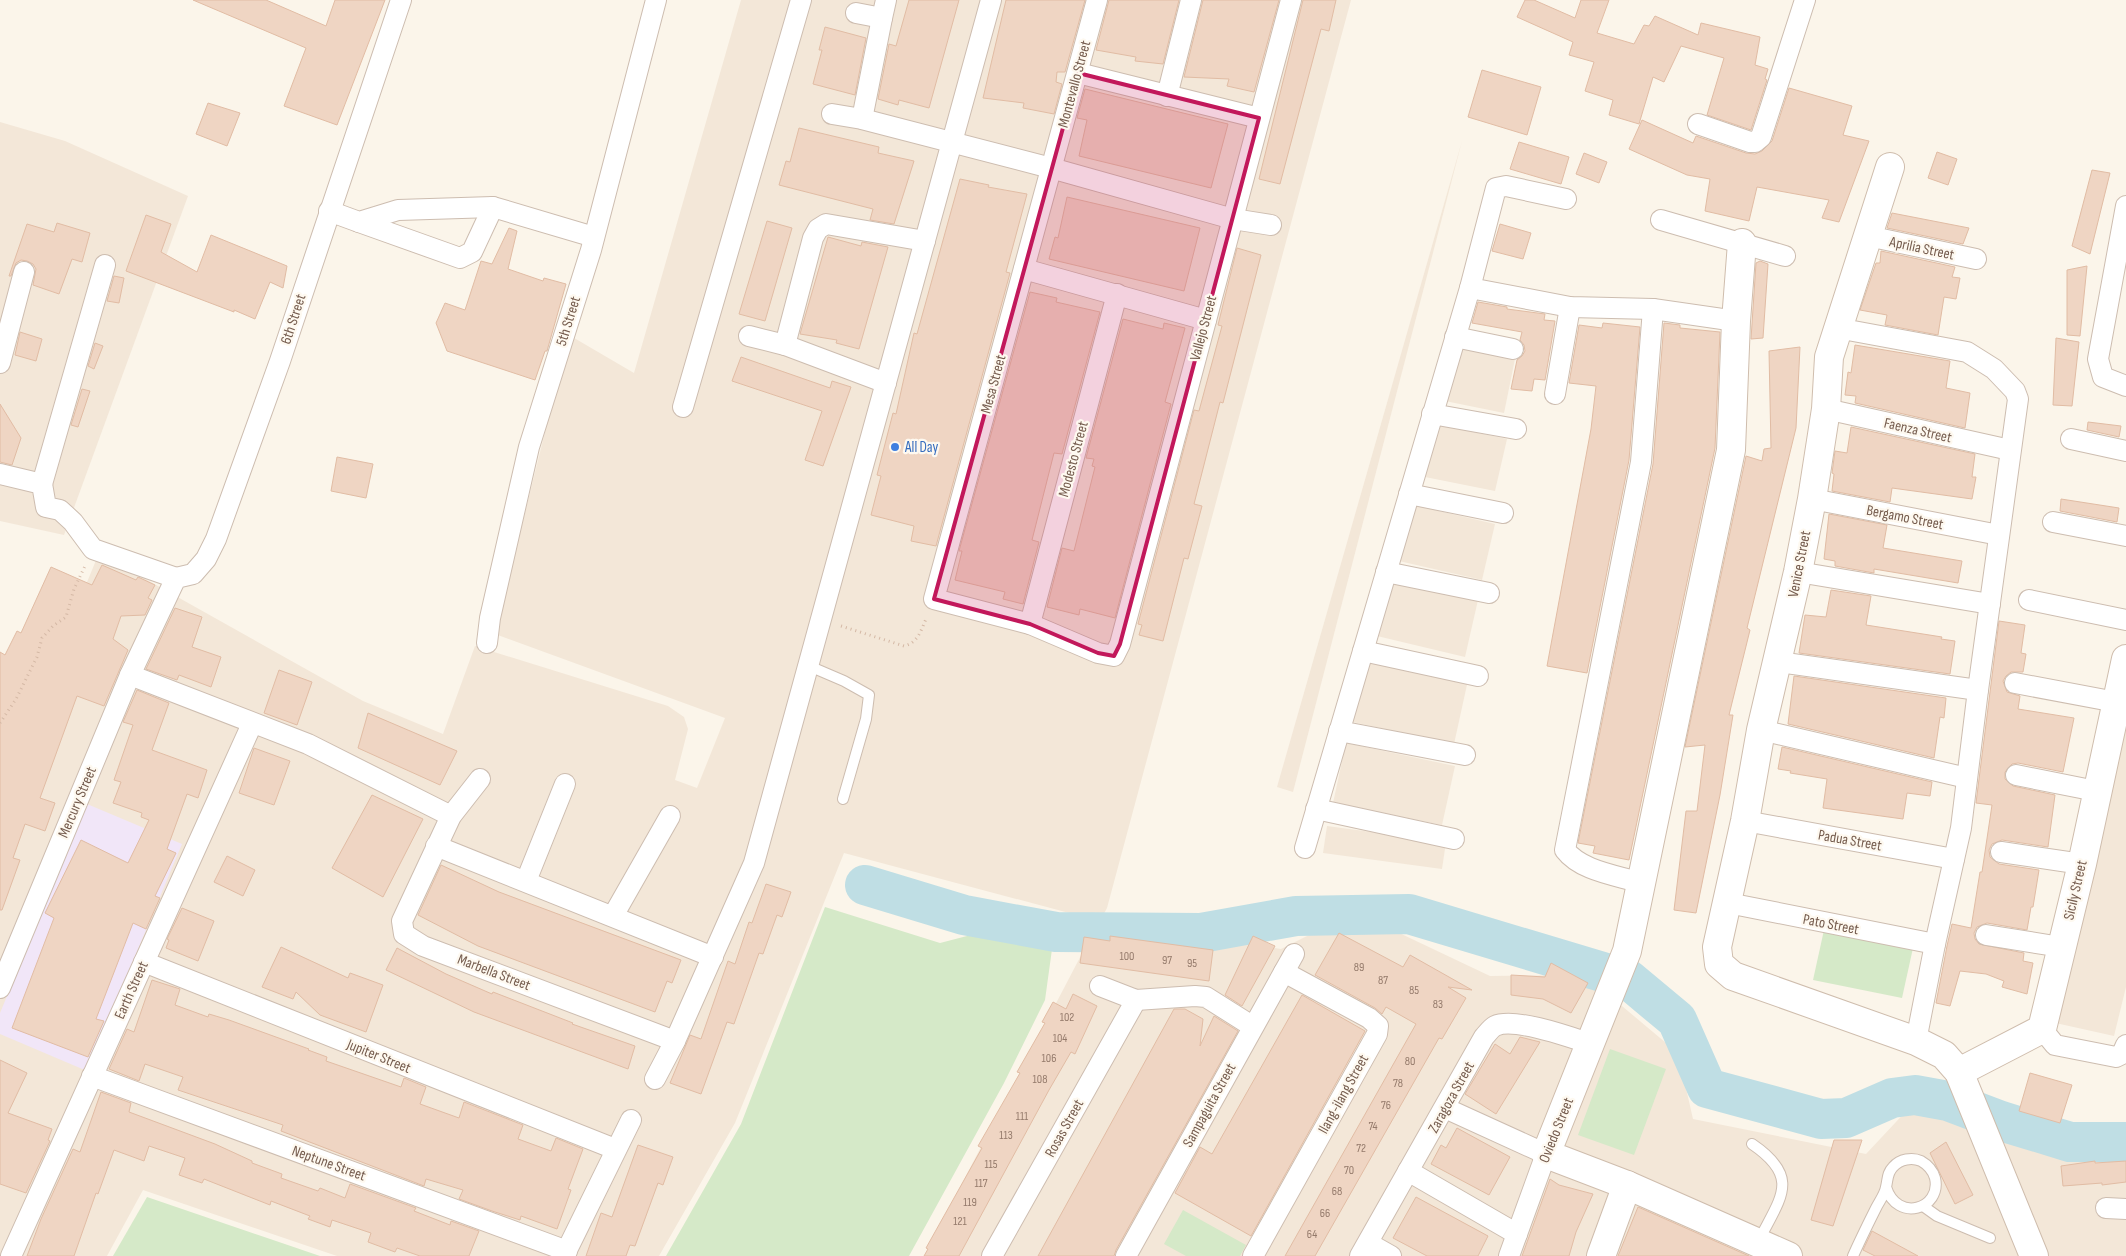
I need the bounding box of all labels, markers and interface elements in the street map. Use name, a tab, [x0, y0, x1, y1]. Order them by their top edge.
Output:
street label: Montevallo Street	[1054, 38, 1095, 130]
street label: Aprilia Street	[1887, 232, 1956, 265]
street label: 6th Street	[276, 291, 311, 347]
street label: Vallejo Street	[1186, 293, 1221, 363]
street label: 5th Street	[552, 294, 585, 348]
street label: Mesa Street	[977, 352, 1011, 416]
street label: Faenza Street	[1882, 413, 1954, 448]
street label: Modesto Street	[1054, 419, 1093, 499]
place label: All Day	[904, 438, 939, 457]
marker: All Day	[889, 441, 901, 453]
street label: Bergamo Street	[1865, 501, 1945, 534]
street label: Venice Street	[1784, 529, 1815, 599]
street label: Mercury Street	[54, 763, 101, 841]
street label: Padua Street	[1817, 826, 1884, 855]
street label: Sicily Street	[2059, 858, 2092, 922]
street label: Pato Street	[1801, 910, 1861, 939]
house number: 100	[1120, 949, 1134, 964]
street label: Marbella Street	[455, 950, 533, 995]
house number: 97	[1162, 953, 1172, 968]
house number: 95	[1187, 956, 1197, 971]
street label: Earth Street	[110, 958, 153, 1022]
house number: 89	[1354, 960, 1364, 975]
house number: 87	[1378, 973, 1388, 988]
house number: 85	[1409, 983, 1419, 998]
house number: 83	[1433, 997, 1443, 1012]
house number: 102	[1060, 1010, 1074, 1025]
house number: 104	[1053, 1031, 1067, 1046]
street label: Jupiter Street	[343, 1035, 414, 1078]
house number: 106	[1042, 1051, 1056, 1066]
street label: Ilang-ilang Street	[1314, 1051, 1373, 1137]
house number: 80	[1405, 1054, 1415, 1069]
street label: Zaragoza Street	[1424, 1058, 1479, 1136]
street label: Sampaguita Street	[1179, 1060, 1241, 1151]
house number: 108	[1033, 1072, 1047, 1087]
house number: 78	[1393, 1076, 1403, 1091]
street label: Oviedo Street	[1535, 1094, 1578, 1166]
street label: Rosas Street	[1041, 1095, 1088, 1161]
house number: 76	[1381, 1098, 1391, 1113]
house number: 111	[1016, 1109, 1029, 1124]
house number: 74	[1368, 1119, 1378, 1134]
house number: 113	[999, 1128, 1013, 1143]
street label: Neptune Street	[289, 1141, 369, 1186]
house number: 72	[1356, 1141, 1366, 1156]
house number: 115	[984, 1157, 998, 1172]
house number: 70	[1344, 1163, 1354, 1178]
house number: 117	[974, 1176, 988, 1191]
house number: 68	[1332, 1184, 1342, 1199]
house number: 119	[963, 1195, 977, 1210]
house number: 66	[1320, 1206, 1330, 1221]
house number: 121	[953, 1214, 968, 1229]
house number: 64	[1307, 1227, 1317, 1242]

